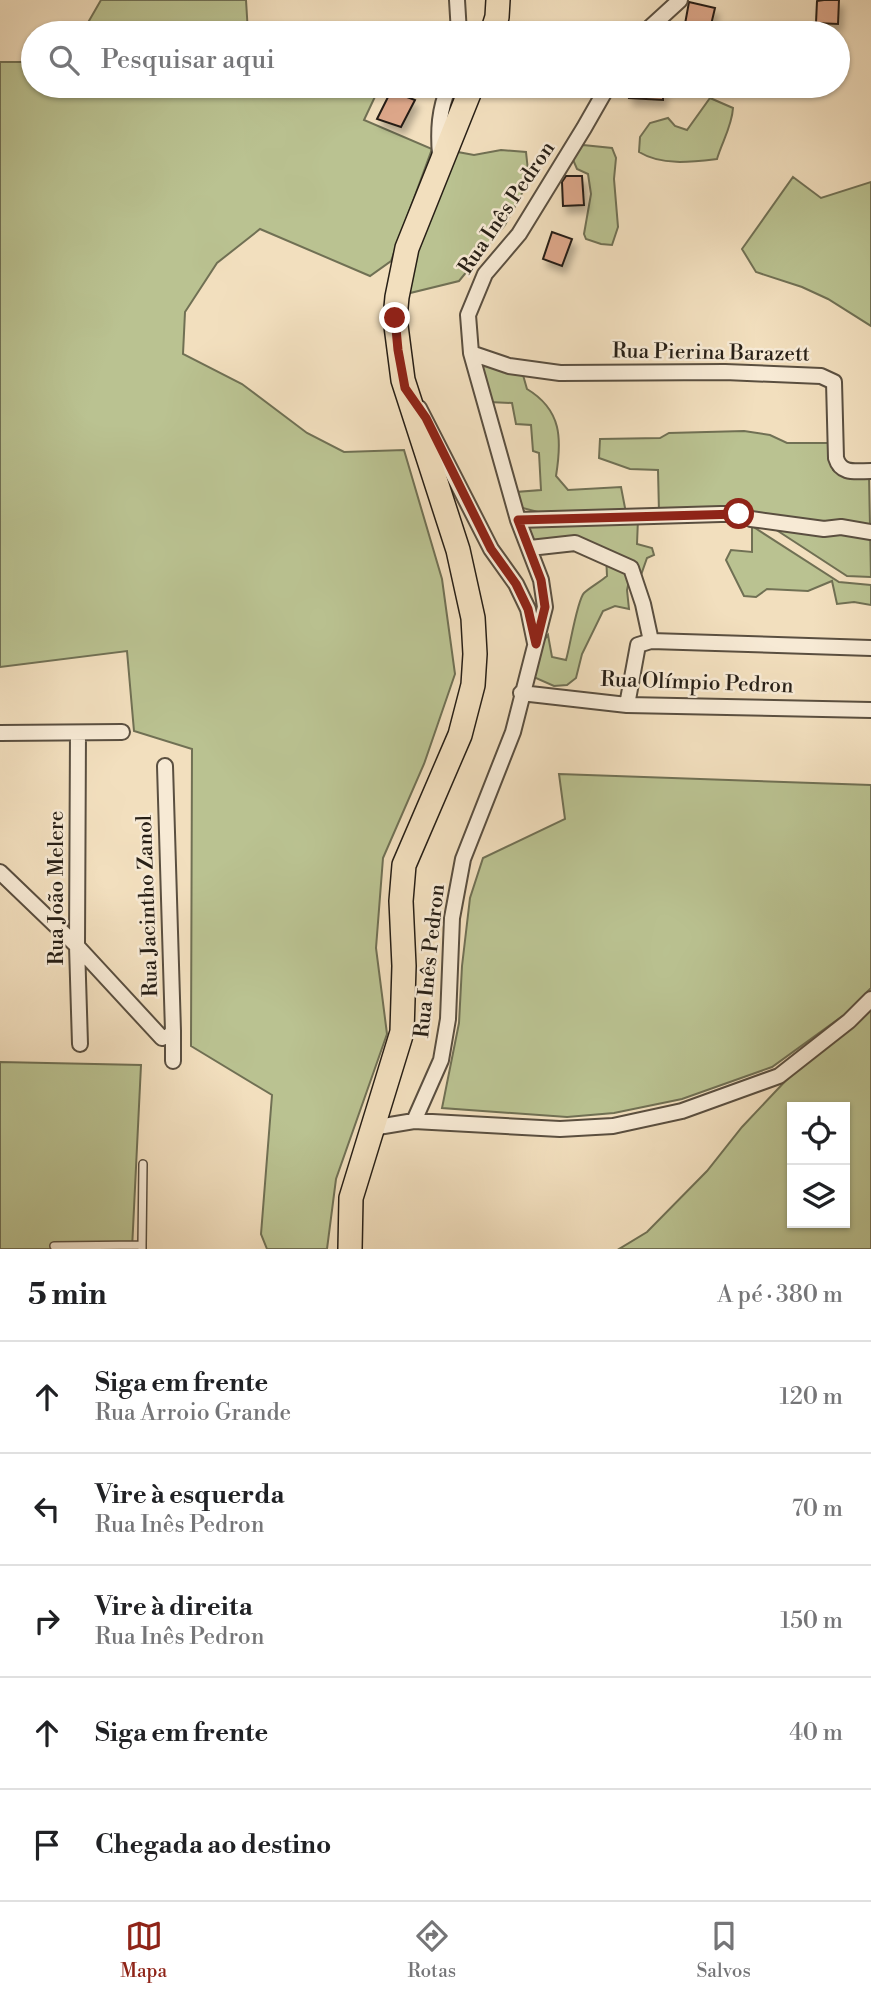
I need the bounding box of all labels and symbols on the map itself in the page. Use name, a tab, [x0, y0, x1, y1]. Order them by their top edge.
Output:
street label: Rua Inês Pedron	[453, 136, 561, 279]
route end	[379, 302, 410, 333]
street label: Rua Pierina Barazett	[612, 338, 811, 368]
route start	[723, 498, 754, 529]
street label: Rua Olímpio Pedron	[600, 667, 794, 699]
street label: Rua João Melere	[44, 811, 70, 965]
street label: Rua Jacintho Zanol	[132, 815, 164, 997]
street label: Rua Inês Pedron	[409, 882, 451, 1039]

